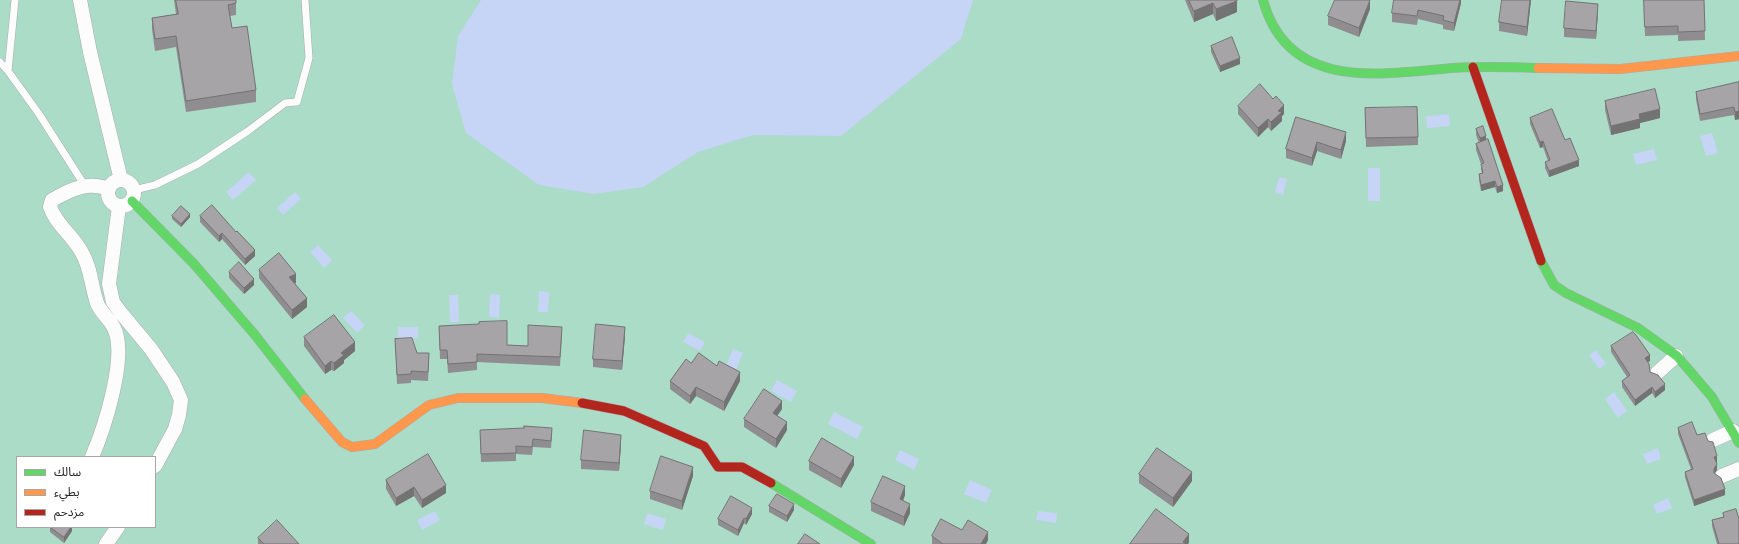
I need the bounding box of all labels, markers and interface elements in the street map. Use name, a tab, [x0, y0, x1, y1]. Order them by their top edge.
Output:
legend	[16, 456, 156, 528]
text: سالك	[54, 460, 81, 485]
text: بطيء	[54, 480, 80, 505]
text: مزدحم	[54, 500, 84, 525]

